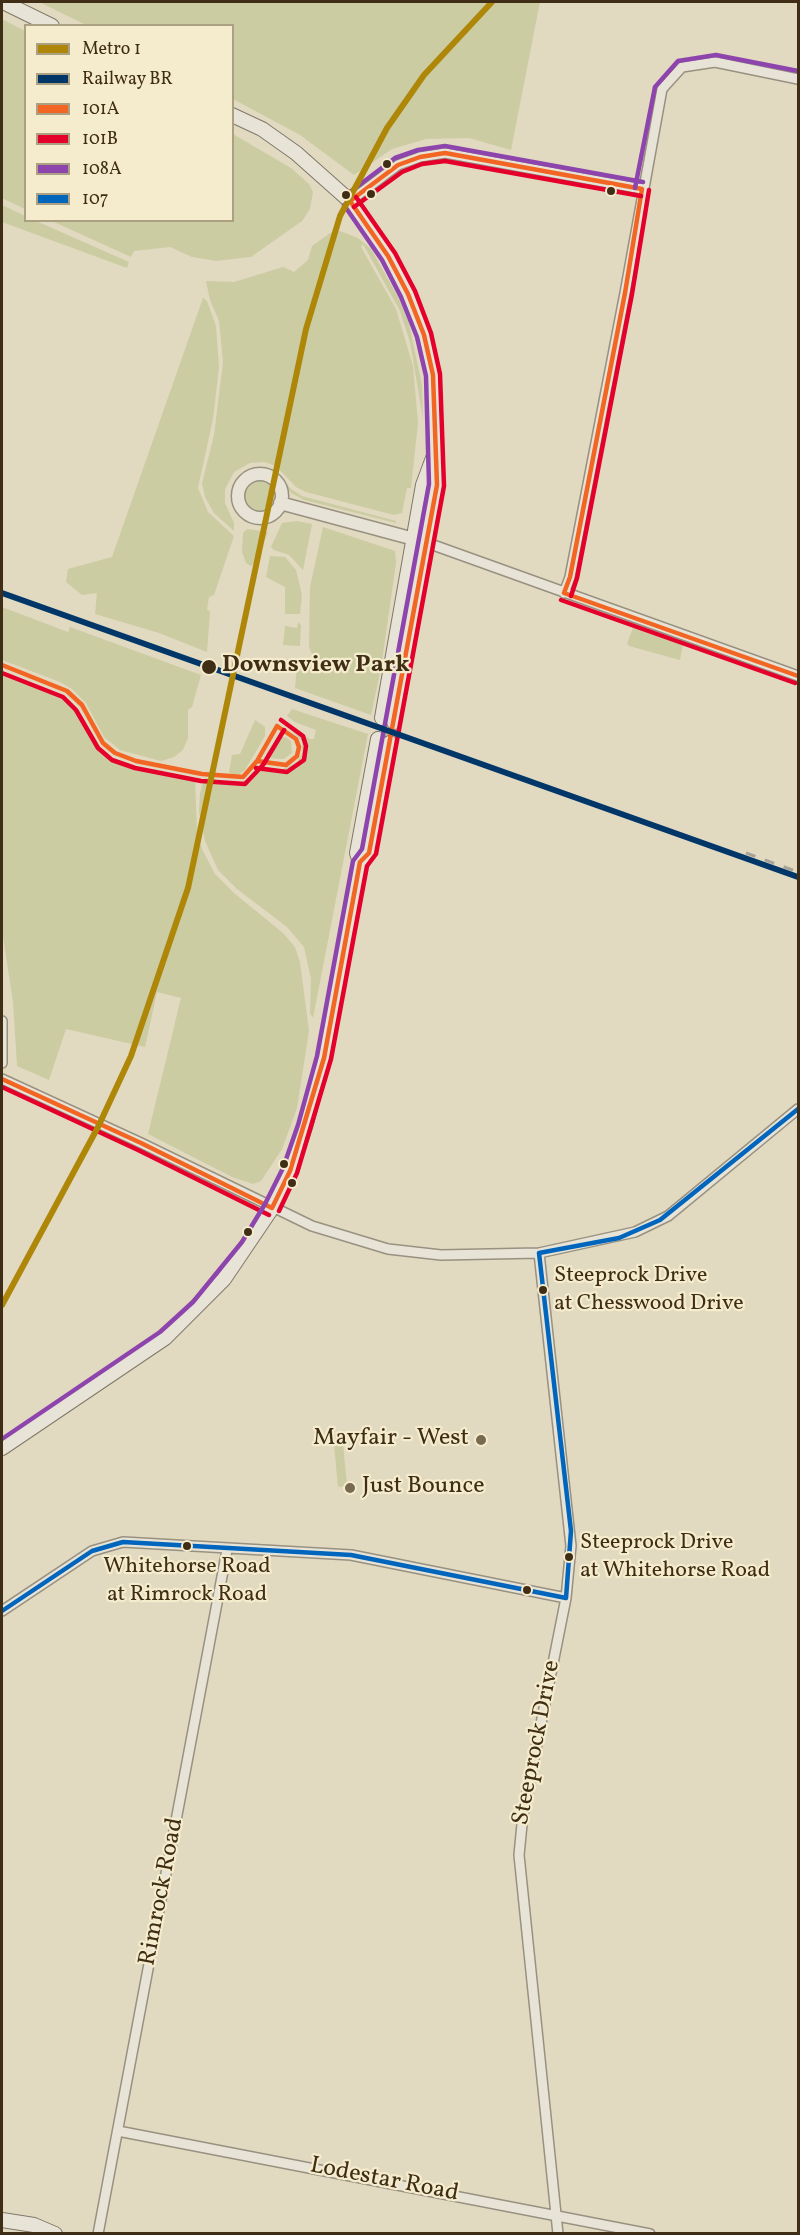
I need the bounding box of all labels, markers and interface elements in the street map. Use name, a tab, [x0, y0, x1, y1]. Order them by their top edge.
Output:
legend	[24, 24, 234, 222]
text: Metro 1	[82, 37, 141, 62]
text: Railway BR	[82, 67, 173, 92]
text: 101A	[82, 97, 119, 122]
text: 101B	[82, 127, 118, 152]
text: 108A	[82, 157, 122, 182]
unlabelled marker	[381, 158, 393, 170]
unlabelled marker	[605, 185, 617, 197]
text: 107	[82, 187, 109, 212]
unlabelled marker	[365, 188, 377, 200]
unlabelled marker	[340, 189, 352, 201]
place label: Downsview Park	[222, 653, 410, 681]
marker: Downsview Park	[200, 658, 218, 676]
unlabelled marker	[278, 1158, 290, 1170]
unlabelled marker	[286, 1177, 298, 1189]
unlabelled marker	[242, 1226, 254, 1238]
place label: Steeprock Drive at Chesswood Drive	[554, 1264, 744, 1316]
marker: Steeprock Drive at Chesswood Drive	[537, 1284, 549, 1296]
place label: Mayfair - West	[313, 1426, 469, 1454]
marker: Mayfair - West	[474, 1433, 488, 1447]
place label: Just Bounce	[362, 1474, 485, 1502]
marker: Just Bounce	[343, 1481, 357, 1495]
place label: Steeprock Drive at Whitehorse Road	[580, 1531, 770, 1582]
marker: Whitehorse Road at Rimrock Road	[181, 1540, 193, 1552]
marker: Steeprock Drive at Whitehorse Road	[563, 1551, 575, 1563]
place label: Whitehorse Road at Rimrock Road	[103, 1555, 271, 1606]
unlabelled marker	[521, 1584, 533, 1596]
street label: Steeprock Drive	[508, 1658, 568, 1828]
street label: Rimrock Road	[135, 1816, 191, 1968]
street label: Lodestar Road	[307, 2152, 461, 2210]

